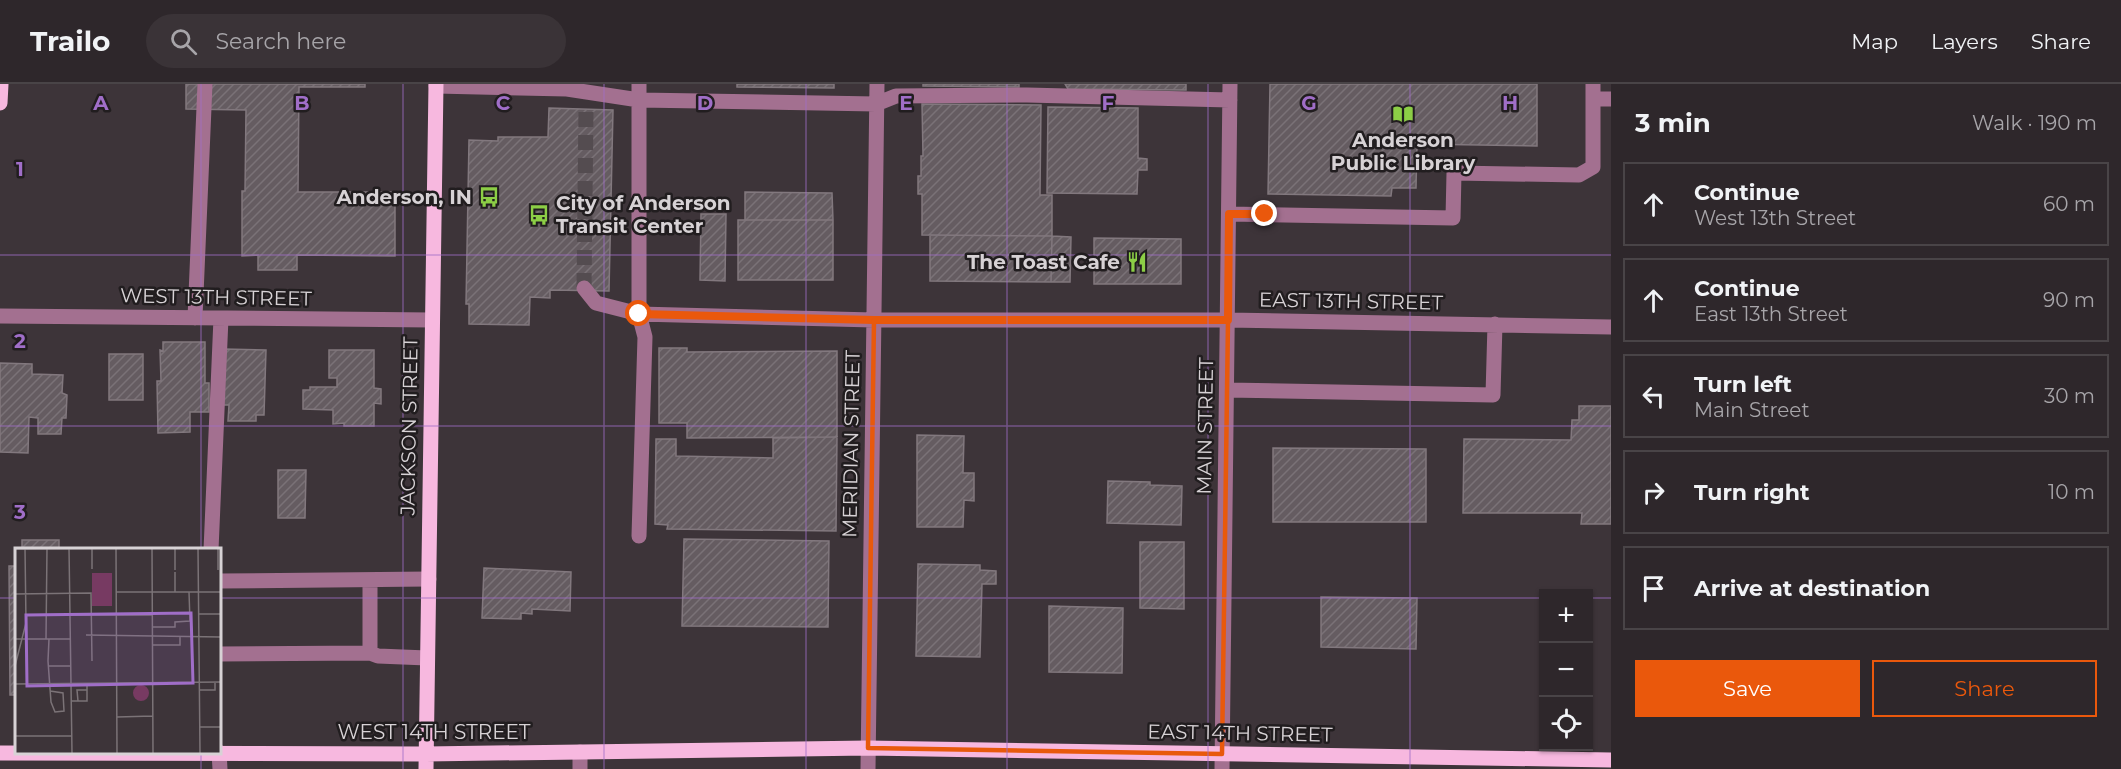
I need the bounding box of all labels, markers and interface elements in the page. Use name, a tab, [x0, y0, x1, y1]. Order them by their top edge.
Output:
search box	[146, 14, 566, 68]
text: Trailo	[30, 24, 110, 58]
icon: search	[167, 25, 200, 58]
text: Search here	[215, 28, 346, 55]
text: Map	[1851, 29, 1898, 54]
text: Layers	[1931, 29, 1998, 54]
text: Share	[2031, 29, 2091, 54]
text: A	[92, 91, 109, 115]
text: B	[294, 91, 310, 115]
text: C	[496, 91, 511, 115]
text: D	[697, 91, 713, 115]
text: E	[899, 91, 913, 115]
text: F	[1102, 91, 1115, 115]
text: G	[1301, 91, 1317, 115]
text: H	[1502, 91, 1518, 115]
library icon: Anderson Public Library	[1391, 102, 1415, 126]
text: 3 min	[1635, 107, 1711, 139]
text: Walk · 190 m	[1972, 111, 2097, 135]
place label: Anderson Public Library	[1331, 128, 1476, 175]
text: 1	[16, 157, 24, 181]
text: Continue	[1694, 179, 1800, 206]
place label: Anderson, IN	[336, 185, 472, 209]
bus stop icon: Anderson, IN	[477, 185, 501, 209]
icon: ahead	[1637, 188, 1670, 221]
place label: City of Anderson Transit Center	[556, 191, 731, 238]
text: 60 m	[2043, 192, 2095, 216]
route end	[1251, 200, 1277, 226]
bus stop icon: City of Anderson Transit Center	[527, 203, 551, 227]
text: West 13th Street	[1694, 206, 1856, 230]
place label: The Toast Cafe	[967, 250, 1120, 274]
restaurant icon: The Toast Cafe	[1125, 250, 1149, 274]
text: Continue	[1694, 275, 1800, 302]
street label: WEST 13TH STREET	[120, 283, 313, 311]
icon: ahead	[1637, 284, 1670, 317]
street label: EAST 13TH STREET	[1259, 287, 1444, 315]
text: 90 m	[2043, 288, 2095, 312]
route start	[625, 300, 651, 326]
text: East 13th Street	[1694, 302, 1848, 326]
text: 2	[14, 329, 26, 353]
street label: JACKSON STREET	[395, 336, 423, 517]
street label: MERIDIAN STREET	[837, 349, 865, 538]
street label: MAIN STREET	[1192, 357, 1218, 495]
text: Turn left	[1694, 371, 1792, 398]
icon: left	[1637, 380, 1670, 413]
text: 30 m	[2044, 384, 2095, 408]
text: Main Street	[1694, 398, 1810, 422]
icon: right	[1637, 476, 1670, 509]
text: Turn right	[1694, 479, 1809, 506]
text: 10 m	[2048, 480, 2095, 504]
text: 3	[13, 500, 26, 524]
inset map	[15, 548, 220, 754]
icon: arrive	[1637, 572, 1670, 605]
text: Arrive at destination	[1694, 575, 1930, 602]
map controls	[1539, 589, 1593, 751]
button: +	[1539, 589, 1593, 643]
button: −	[1539, 643, 1593, 697]
button: Save	[1635, 660, 1860, 717]
button: Share	[1872, 660, 2097, 717]
button: locate	[1539, 697, 1593, 751]
street label: EAST 14TH STREET	[1147, 719, 1333, 747]
street label: WEST 14TH STREET	[338, 720, 531, 744]

